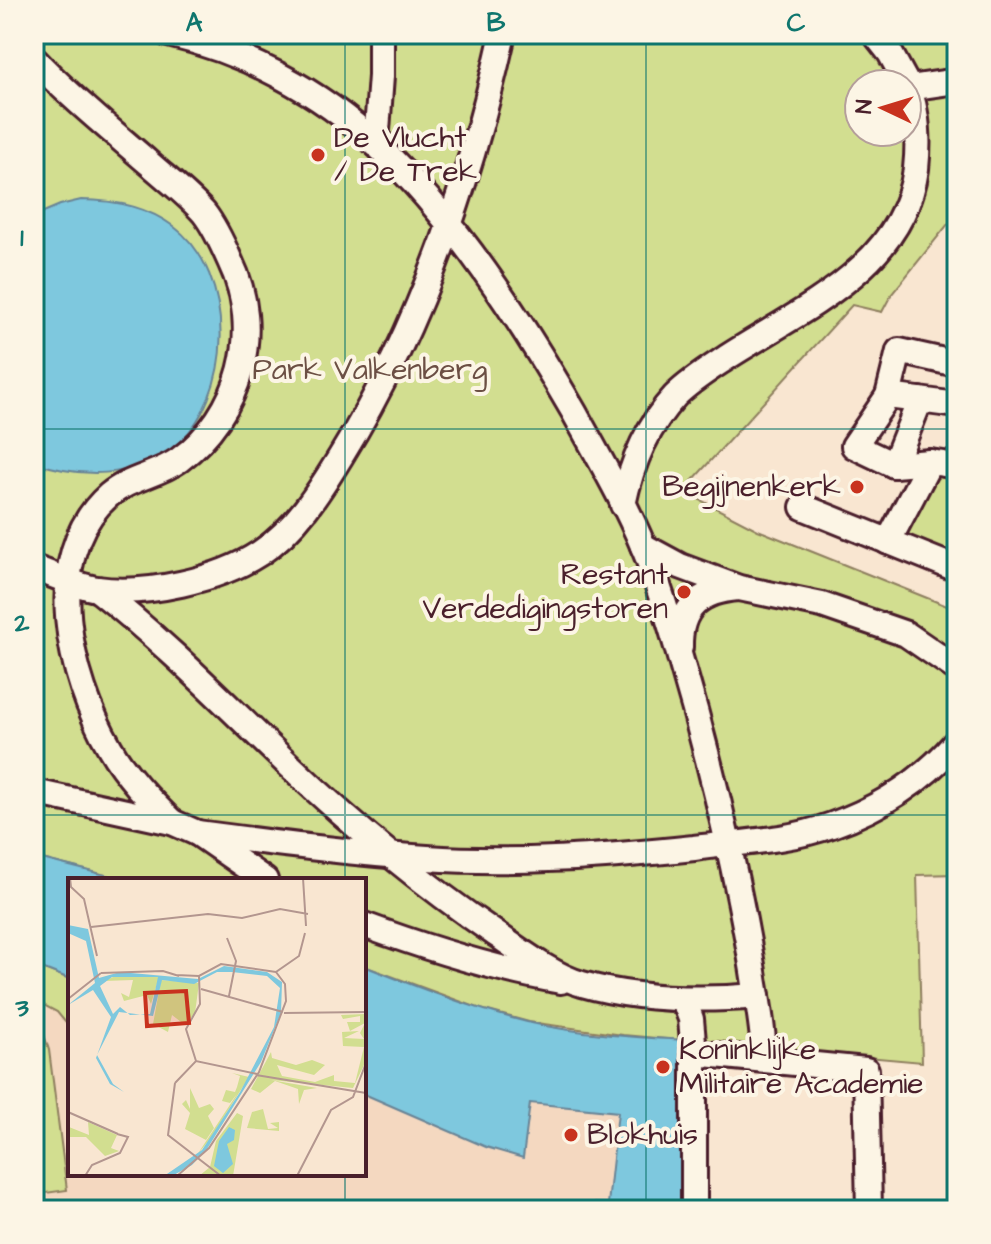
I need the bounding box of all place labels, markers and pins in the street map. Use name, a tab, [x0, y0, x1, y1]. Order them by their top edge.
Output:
place label: De Vlucht / De Trek	[334, 117, 477, 193]
marker: De Vlucht / De Trek	[309, 146, 327, 164]
place label: Begijnenkerk	[662, 466, 841, 509]
marker: Begijnenkerk	[848, 478, 866, 496]
place label: Restant Verdedigingstoren	[423, 554, 668, 631]
marker: Restant Verdedigingstoren	[675, 583, 693, 601]
place label: Koninklijke Militaire Academie	[679, 1029, 924, 1105]
marker: Koninklijke Militaire Academie	[654, 1058, 672, 1076]
place label: Blokhuis	[587, 1114, 698, 1156]
marker: Blokhuis	[562, 1126, 580, 1144]

